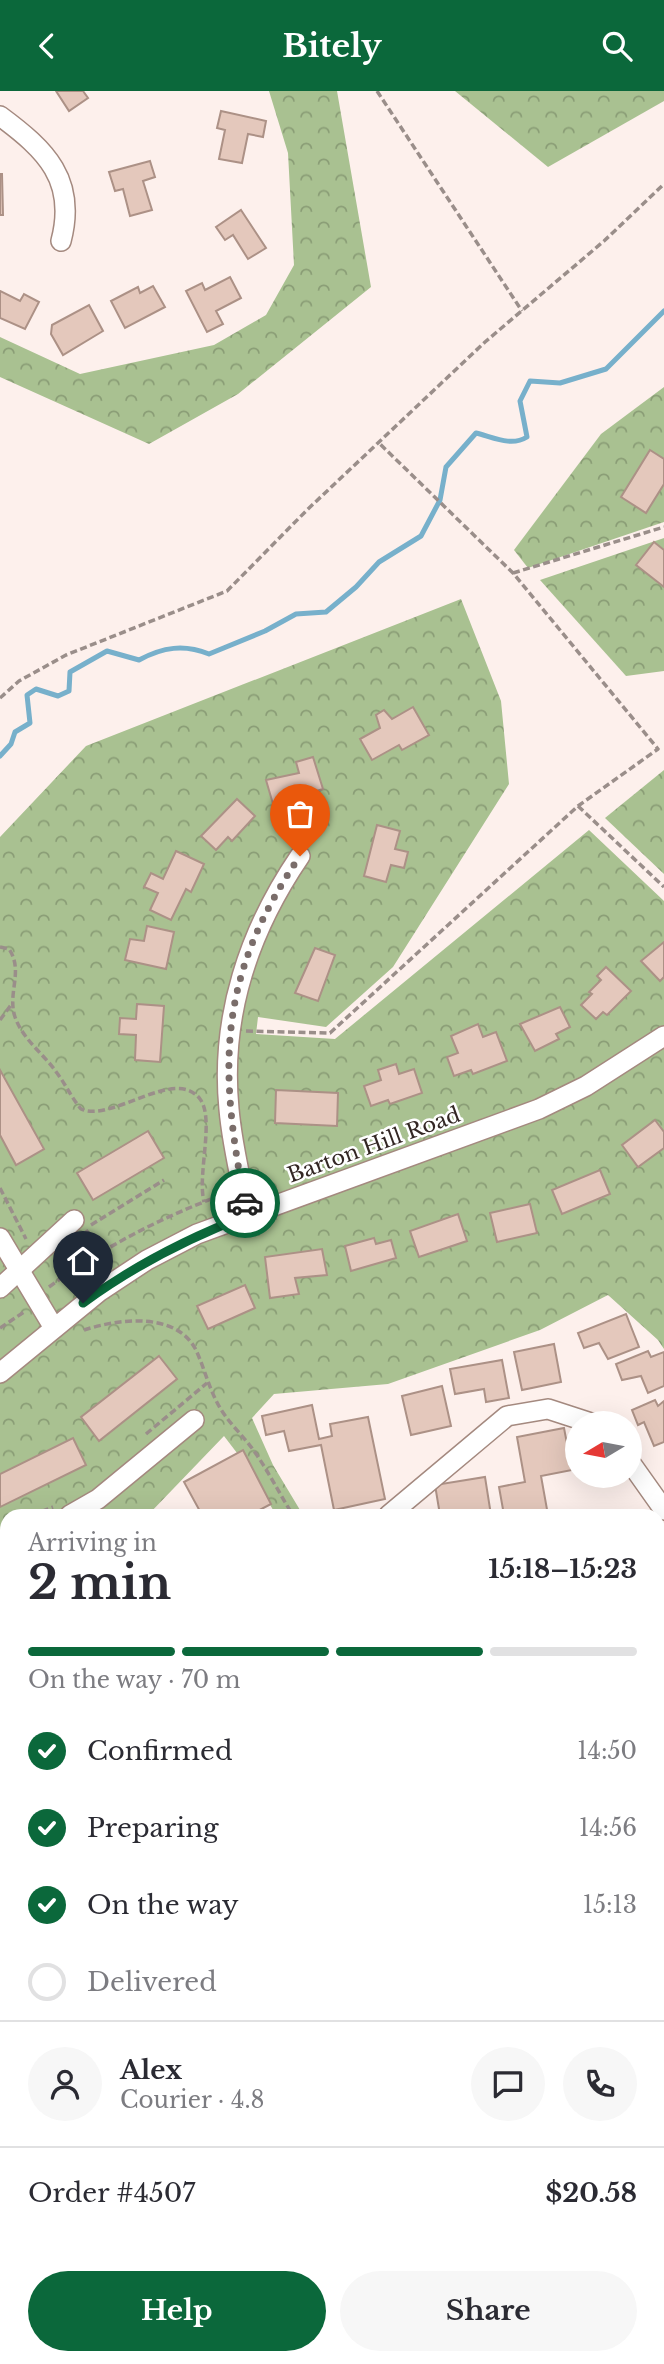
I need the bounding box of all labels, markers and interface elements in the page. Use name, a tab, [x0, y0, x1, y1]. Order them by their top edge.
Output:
text: Bitely	[282, 26, 382, 66]
icon: back	[28, 27, 66, 65]
icon: search	[598, 27, 636, 65]
pin	[270, 784, 330, 856]
icon: bag	[281, 795, 319, 833]
street label: Barton Hill Road	[284, 1102, 464, 1188]
courier	[210, 1168, 280, 1238]
icon: car	[226, 1184, 264, 1222]
pin	[53, 1231, 113, 1303]
icon: home	[64, 1242, 102, 1280]
north arrow	[565, 1411, 642, 1487]
map controls	[565, 1411, 642, 1488]
text: Arriving in	[28, 1529, 157, 1557]
text: 15:18–15:23	[488, 1553, 637, 1585]
text: 2 min	[28, 1554, 171, 1611]
text: On the way · 70 m	[28, 1666, 241, 1694]
icon: check	[28, 1732, 66, 1770]
text: Confirmed	[87, 1735, 232, 1767]
text: 14:50	[577, 1737, 637, 1765]
icon: check	[28, 1809, 66, 1847]
text: Preparing	[87, 1812, 219, 1844]
text: 14:56	[579, 1814, 637, 1842]
icon: check	[28, 1886, 66, 1924]
text: On the way	[87, 1889, 239, 1921]
text: 15:13	[583, 1891, 637, 1919]
text: Delivered	[87, 1966, 217, 1998]
button: person	[28, 2047, 102, 2121]
button: chat	[471, 2047, 545, 2121]
button: phone	[563, 2047, 637, 2121]
text: Alex	[120, 2054, 182, 2086]
text: Courier · 4.8	[120, 2086, 265, 2114]
text: Order #4507	[28, 2177, 195, 2209]
text: $20.58	[545, 2177, 637, 2209]
button: Help	[28, 2271, 326, 2351]
button: Share	[340, 2271, 637, 2351]

